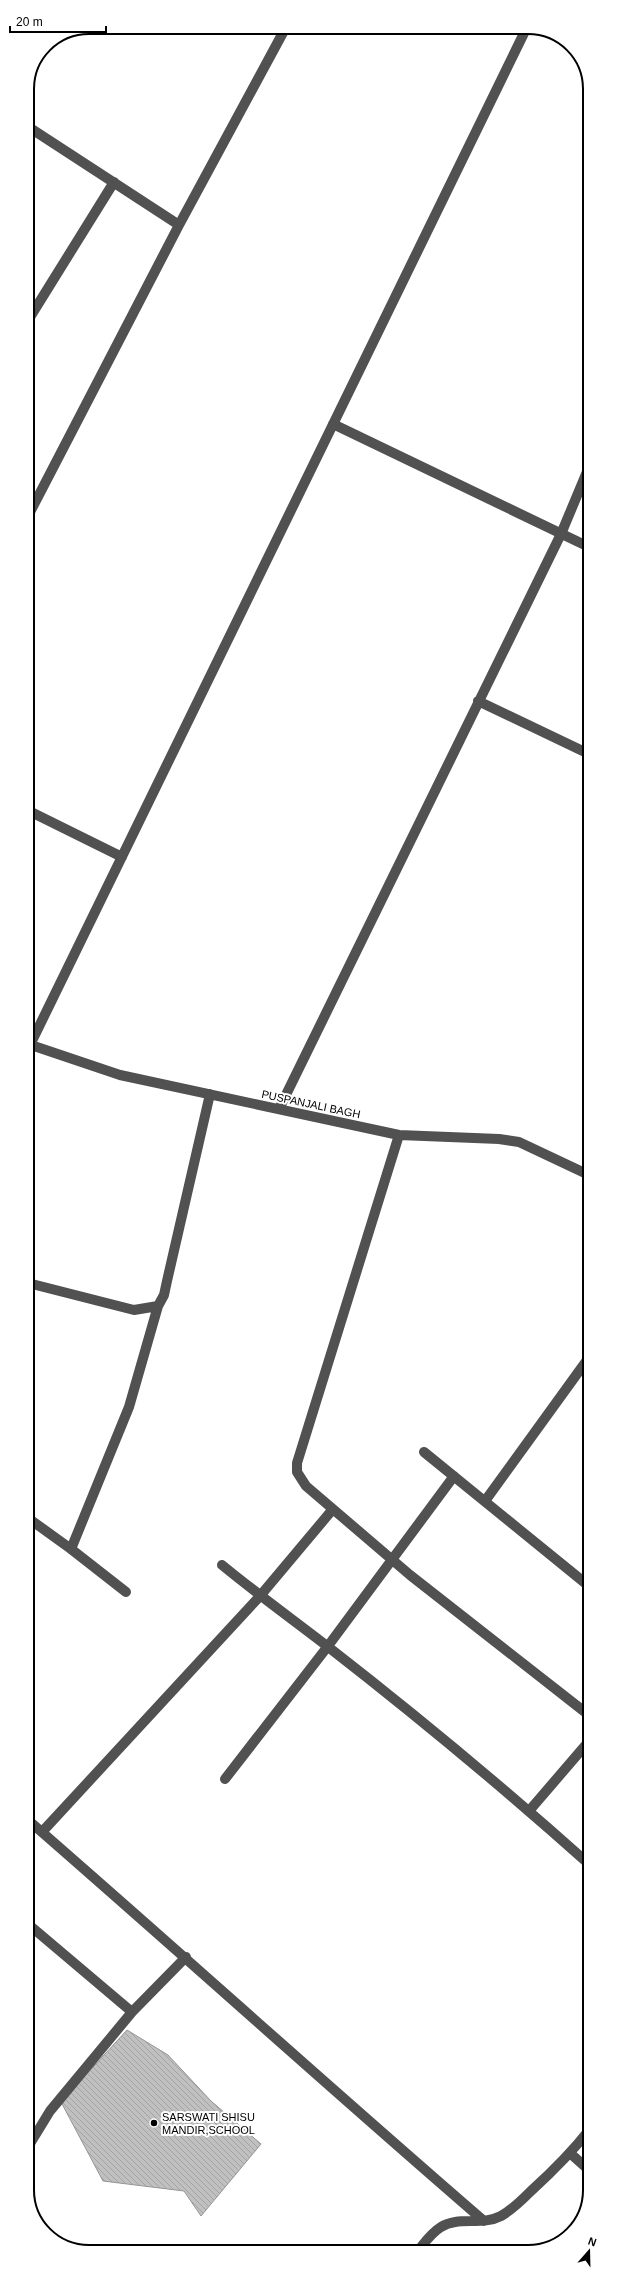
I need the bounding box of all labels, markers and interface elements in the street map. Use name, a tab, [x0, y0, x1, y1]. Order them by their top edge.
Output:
scale bar	[10, 8, 106, 34]
text: 20 m	[16, 15, 43, 29]
street label: PUSPANJALI BAGH	[261, 1088, 362, 1120]
place label: SARSWATI SHISU MANDIR,SCHOOL	[162, 2111, 255, 2136]
marker: SARSWATI SHISU MANDIR,SCHOOL	[149, 2118, 159, 2128]
north arrow	[569, 2231, 609, 2271]
text: N	[587, 2235, 598, 2249]

